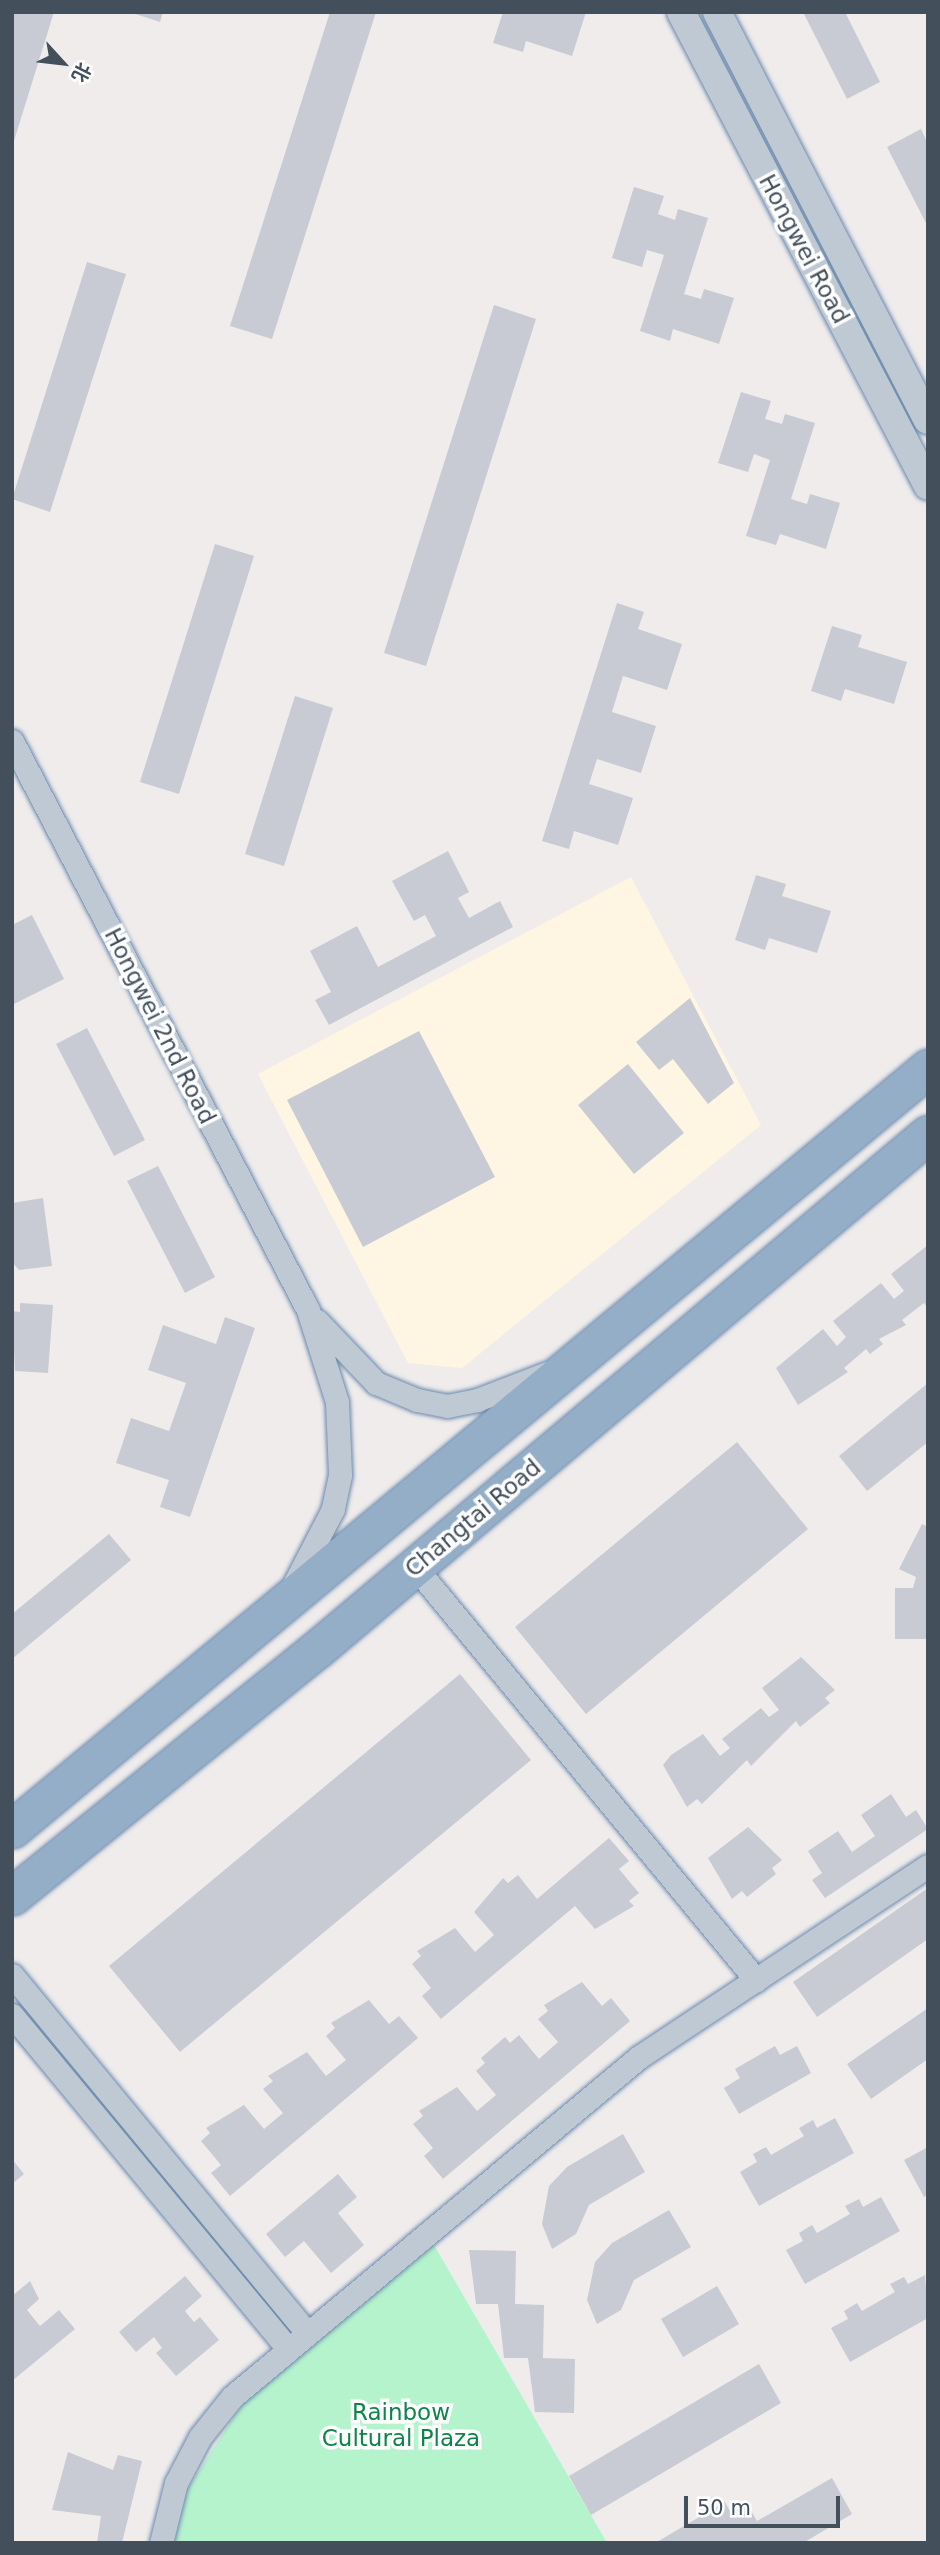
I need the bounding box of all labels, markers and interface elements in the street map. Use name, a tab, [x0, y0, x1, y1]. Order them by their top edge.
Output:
north arrow	[28, 28, 98, 98]
text: 北	[68, 59, 96, 86]
street label: Hongwei Road	[753, 170, 855, 328]
street label: Hongwei 2nd Road	[99, 923, 221, 1129]
street label: Changtai Road	[400, 1453, 546, 1583]
park label: Rainbow Cultural Plaza	[322, 2398, 480, 2452]
scale bar	[688, 2482, 844, 2526]
text: 50 m	[697, 2496, 751, 2520]

